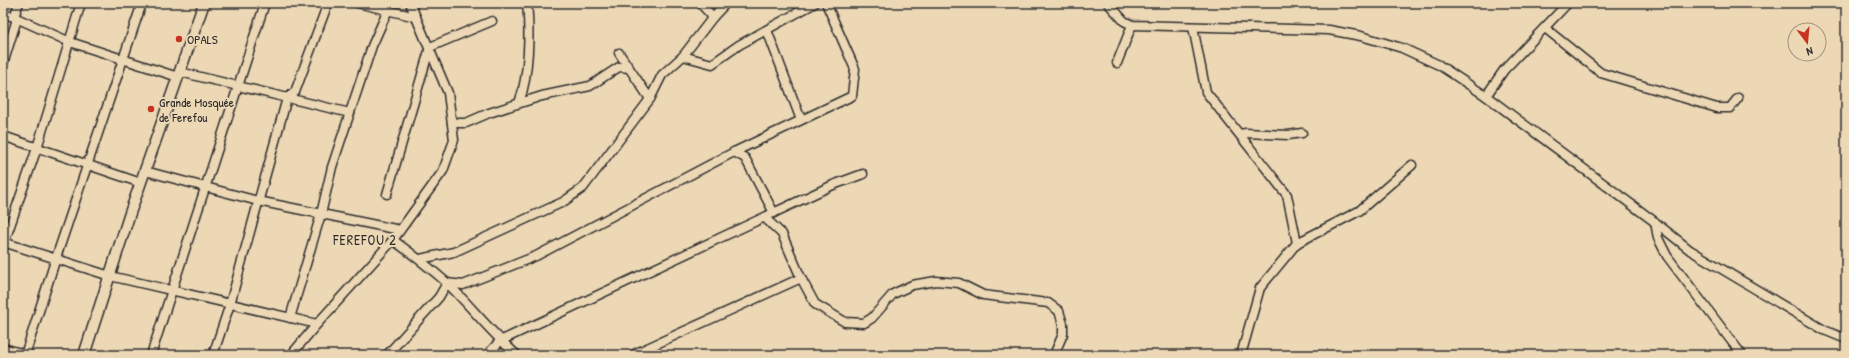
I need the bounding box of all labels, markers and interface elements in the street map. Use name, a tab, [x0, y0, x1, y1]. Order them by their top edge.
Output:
north arrow	[1787, 22, 1827, 62]
place label: OPALS	[187, 30, 218, 48]
marker: OPALS	[174, 34, 184, 44]
text: N	[1805, 44, 1815, 59]
place label: Grande Mosquée de Ferefou	[159, 93, 234, 126]
marker: Grande Mosquée de Ferefou	[146, 104, 156, 114]
district label: FEREFOU 2	[332, 230, 397, 249]

